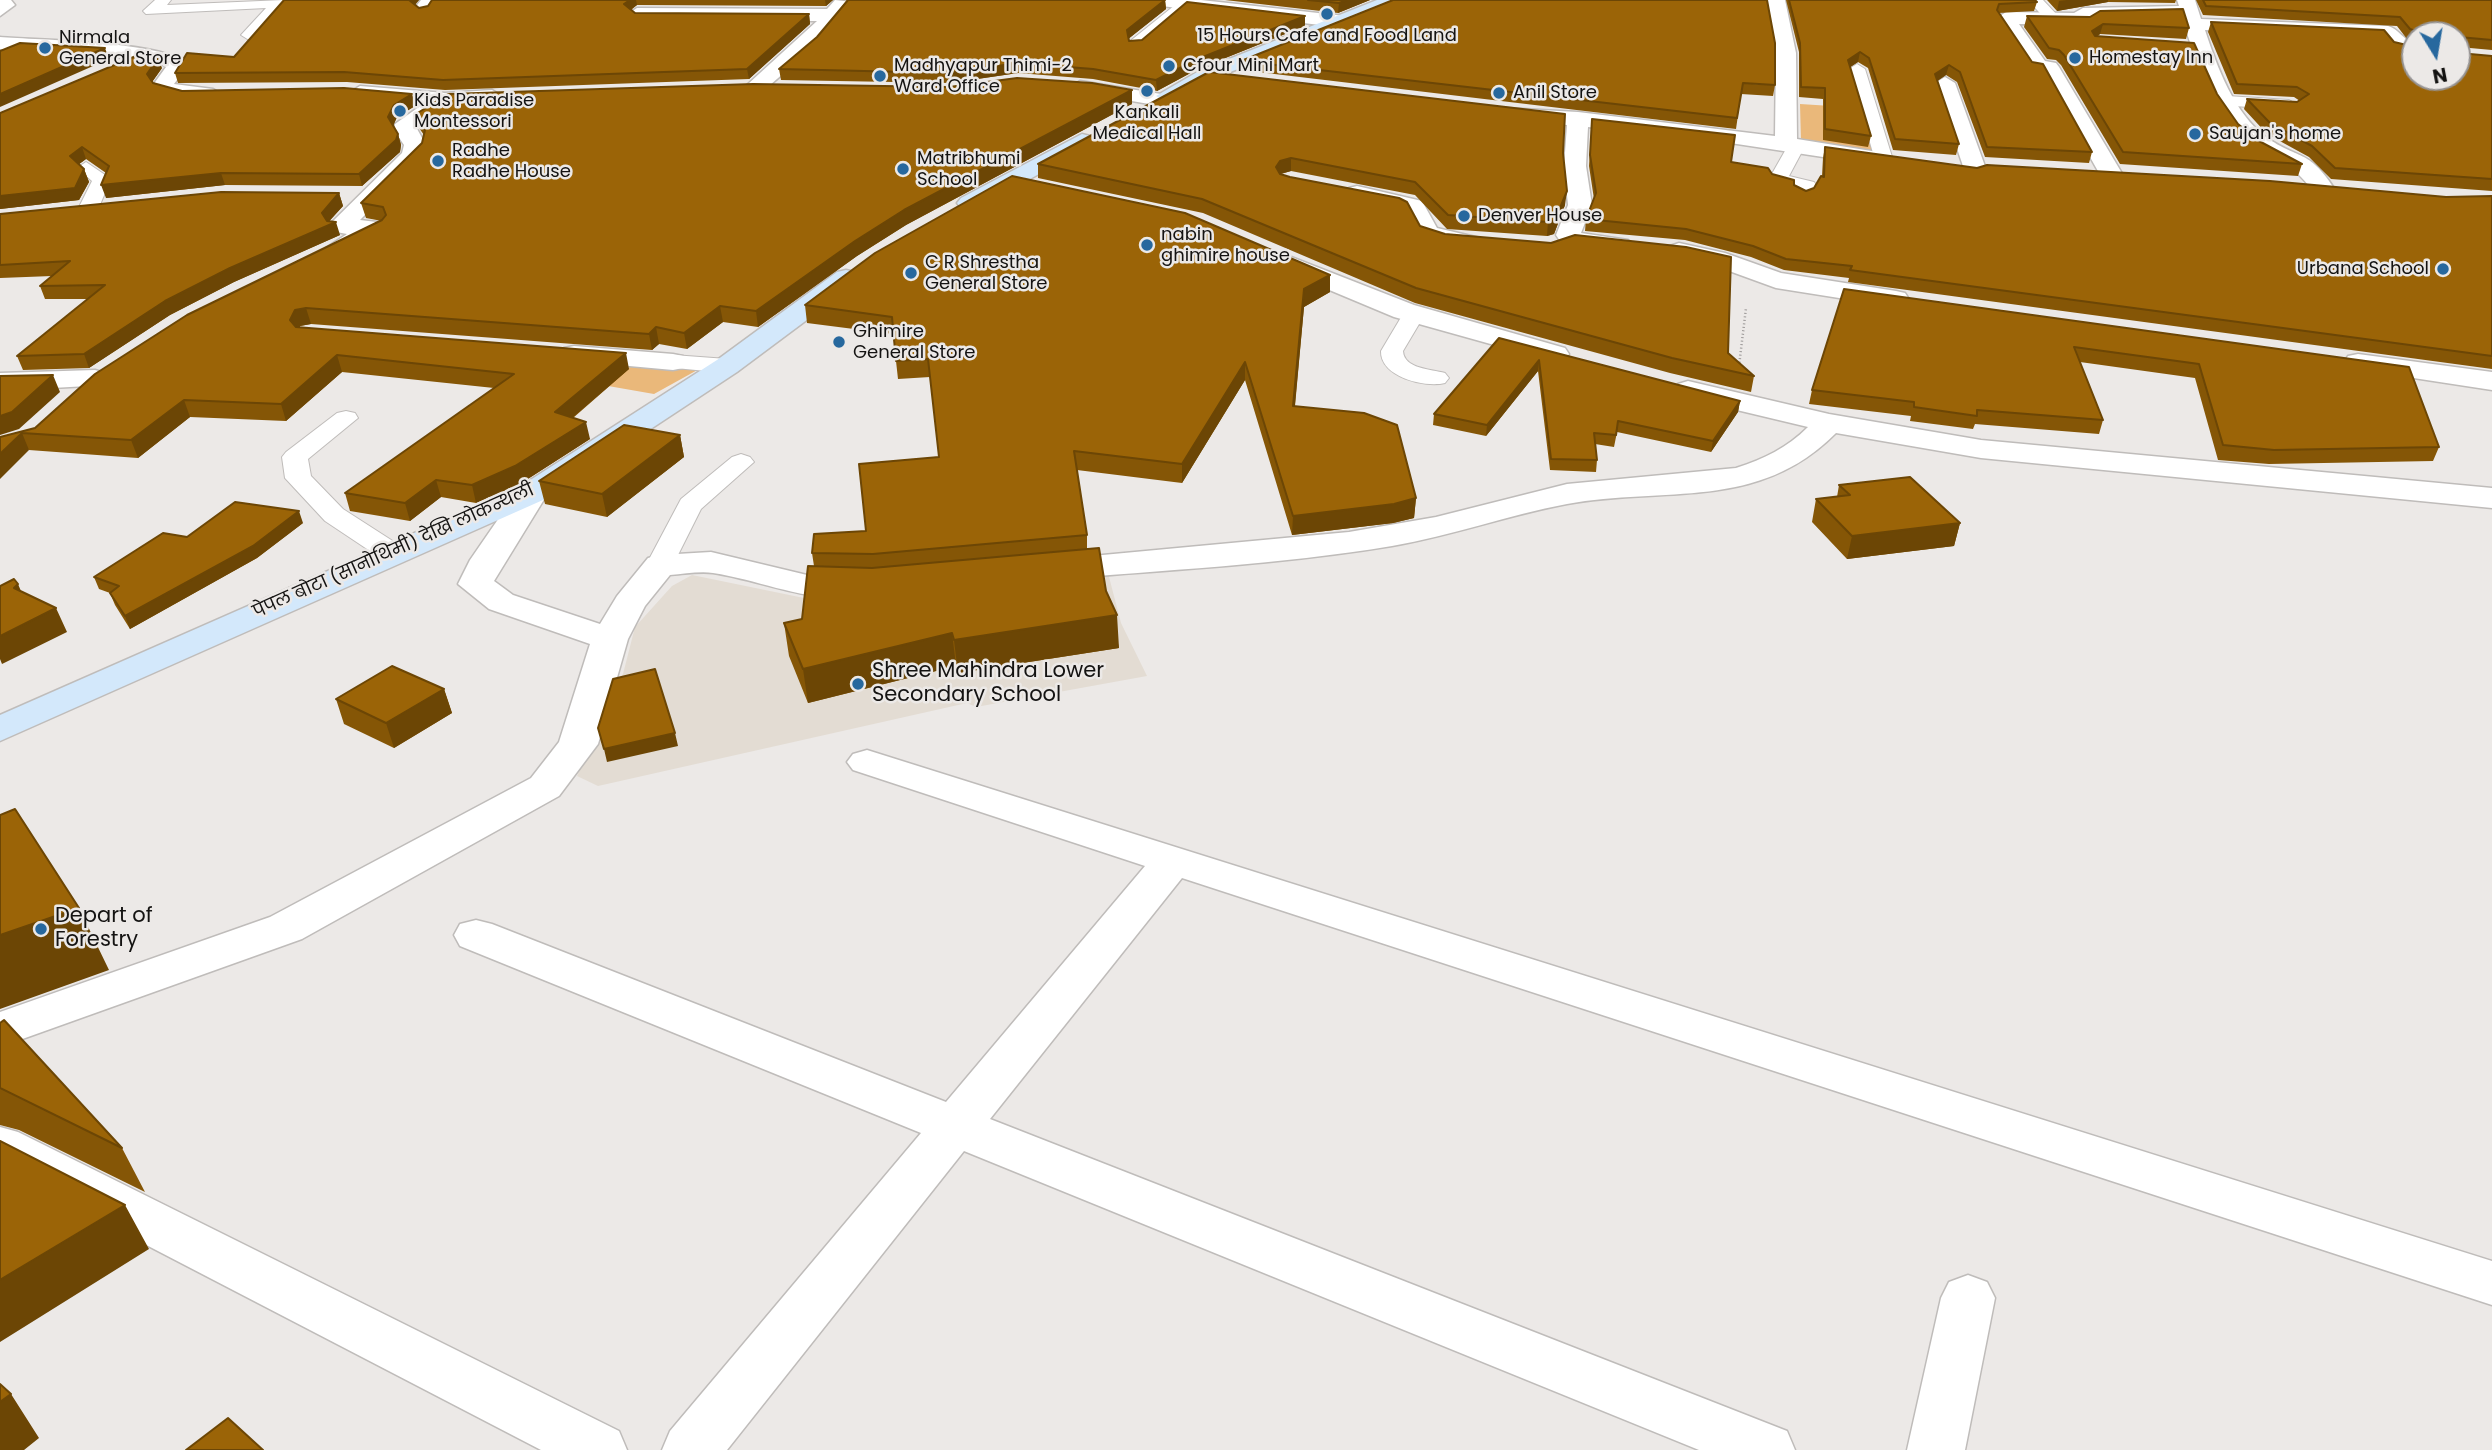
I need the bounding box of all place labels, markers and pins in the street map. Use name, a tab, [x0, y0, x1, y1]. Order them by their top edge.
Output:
marker: 15 Hours Cafe and Food Land	[1319, 6, 1335, 22]
place label: 15 Hours Cafe and Food Land	[1197, 25, 1457, 47]
place label: Nirmala General Store	[59, 27, 181, 70]
marker: Nirmala General Store	[37, 40, 53, 56]
place label: Homestay Inn	[2089, 47, 2213, 69]
marker: Homestay Inn	[2067, 50, 2083, 66]
place label: Madhyapur Thimi-2 Ward Office	[894, 55, 1072, 98]
place label: Cfour Mini Mart	[1183, 55, 1319, 77]
marker: Cfour Mini Mart	[1161, 58, 1177, 74]
marker: Madhyapur Thimi-2 Ward Office	[872, 68, 888, 84]
place label: Anil Store	[1513, 82, 1597, 104]
marker: Kankali Medical Hall	[1139, 83, 1155, 99]
marker: Anil Store	[1491, 85, 1507, 101]
place label: Kids Paradise Montessori	[414, 90, 534, 132]
place label: Kankali Medical Hall	[1092, 102, 1202, 144]
marker: Kids Paradise Montessori	[392, 103, 408, 119]
place label: Saujan's home	[2209, 123, 2341, 145]
marker: Saujan's home	[2187, 126, 2203, 142]
place label: Radhe Radhe House	[452, 140, 571, 182]
place label: Matribhumi School	[917, 148, 1021, 190]
marker: Radhe Radhe House	[430, 153, 446, 169]
marker: Matribhumi School	[895, 161, 911, 177]
place label: Denver House	[1478, 205, 1602, 227]
marker: Denver House	[1456, 208, 1472, 224]
place label: nabin ghimire house	[1161, 224, 1290, 266]
marker: nabin ghimire house	[1139, 237, 1155, 253]
place label: C R Shrestha General Store	[925, 252, 1047, 294]
place label: Urbana School	[2297, 258, 2429, 280]
marker: Urbana School	[2435, 261, 2451, 277]
marker: C R Shrestha General Store	[903, 265, 919, 281]
place label: Ghimire General Store	[853, 321, 975, 364]
marker: Ghimire General Store	[831, 334, 847, 350]
place label: Shree Mahindra Lower Secondary School	[872, 659, 1104, 709]
marker: Shree Mahindra Lower Secondary School	[850, 676, 866, 692]
place label: Depart of Forestry	[55, 904, 153, 954]
marker: Depart of Forestry	[33, 921, 49, 937]

